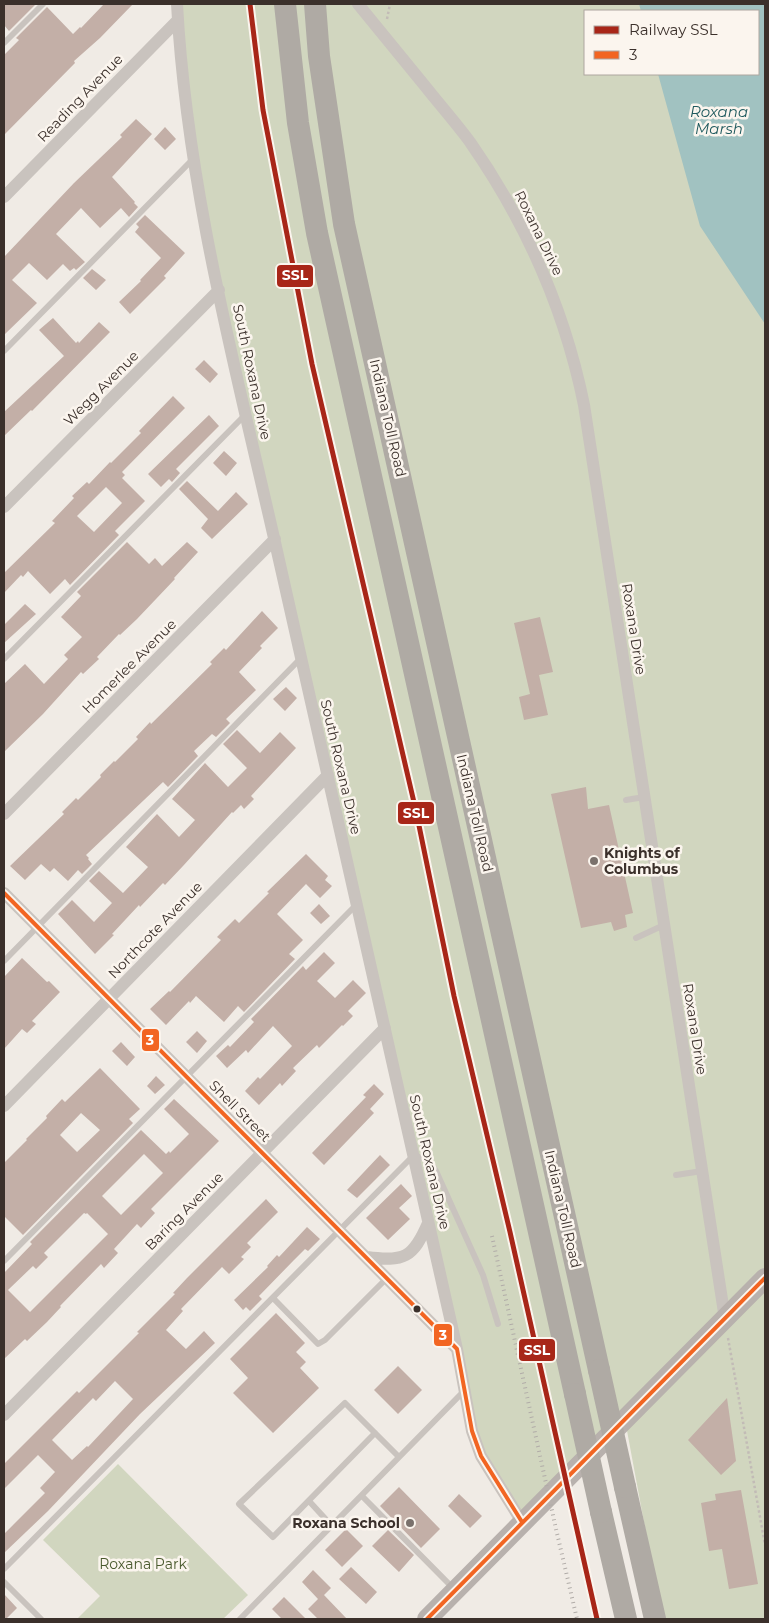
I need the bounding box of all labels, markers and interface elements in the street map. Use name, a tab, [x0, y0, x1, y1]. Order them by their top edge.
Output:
legend	[584, 10, 759, 75]
text: Railway SSL	[629, 20, 718, 39]
text: 3	[629, 45, 637, 64]
street label: Reading Avenue	[33, 50, 127, 146]
water label: Roxana Marsh	[690, 102, 748, 138]
street label: Roxana Drive	[511, 188, 567, 278]
line badge: SSL	[276, 264, 314, 288]
text: SSL	[282, 266, 309, 284]
street label: South Roxana Drive	[229, 303, 275, 441]
street label: Wegg Avenue	[60, 347, 142, 429]
street label: Indiana Toll Road	[366, 357, 410, 479]
street label: Roxana Drive	[618, 582, 650, 676]
street label: Homerlee Avenue	[78, 615, 180, 717]
street label: South Roxana Drive	[317, 698, 365, 836]
street label: Indiana Toll Road	[453, 752, 497, 874]
line badge: SSL	[397, 801, 435, 825]
text: SSL	[403, 804, 430, 822]
place label: Knights of Columbus	[604, 844, 680, 878]
marker: Knights of Columbus	[588, 855, 600, 867]
street label: Northcote Avenue	[104, 878, 206, 982]
street label: Roxana Drive	[679, 982, 711, 1076]
line badge: 3	[141, 1028, 160, 1052]
text: 3	[145, 1031, 154, 1049]
street label: Shell Street	[205, 1076, 275, 1146]
street label: South Roxana Drive	[406, 1093, 454, 1231]
street label: Indiana Toll Road	[541, 1148, 585, 1270]
street label: Baring Avenue	[141, 1168, 227, 1254]
unlabelled marker	[412, 1304, 422, 1314]
line badge: 3	[433, 1323, 453, 1347]
text: 3	[438, 1326, 447, 1344]
line badge: SSL	[518, 1338, 556, 1362]
text: SSL	[524, 1341, 551, 1359]
place label: Roxana School	[292, 1514, 400, 1532]
marker: Roxana School	[404, 1517, 416, 1529]
park label: Roxana Park	[99, 1555, 187, 1573]

